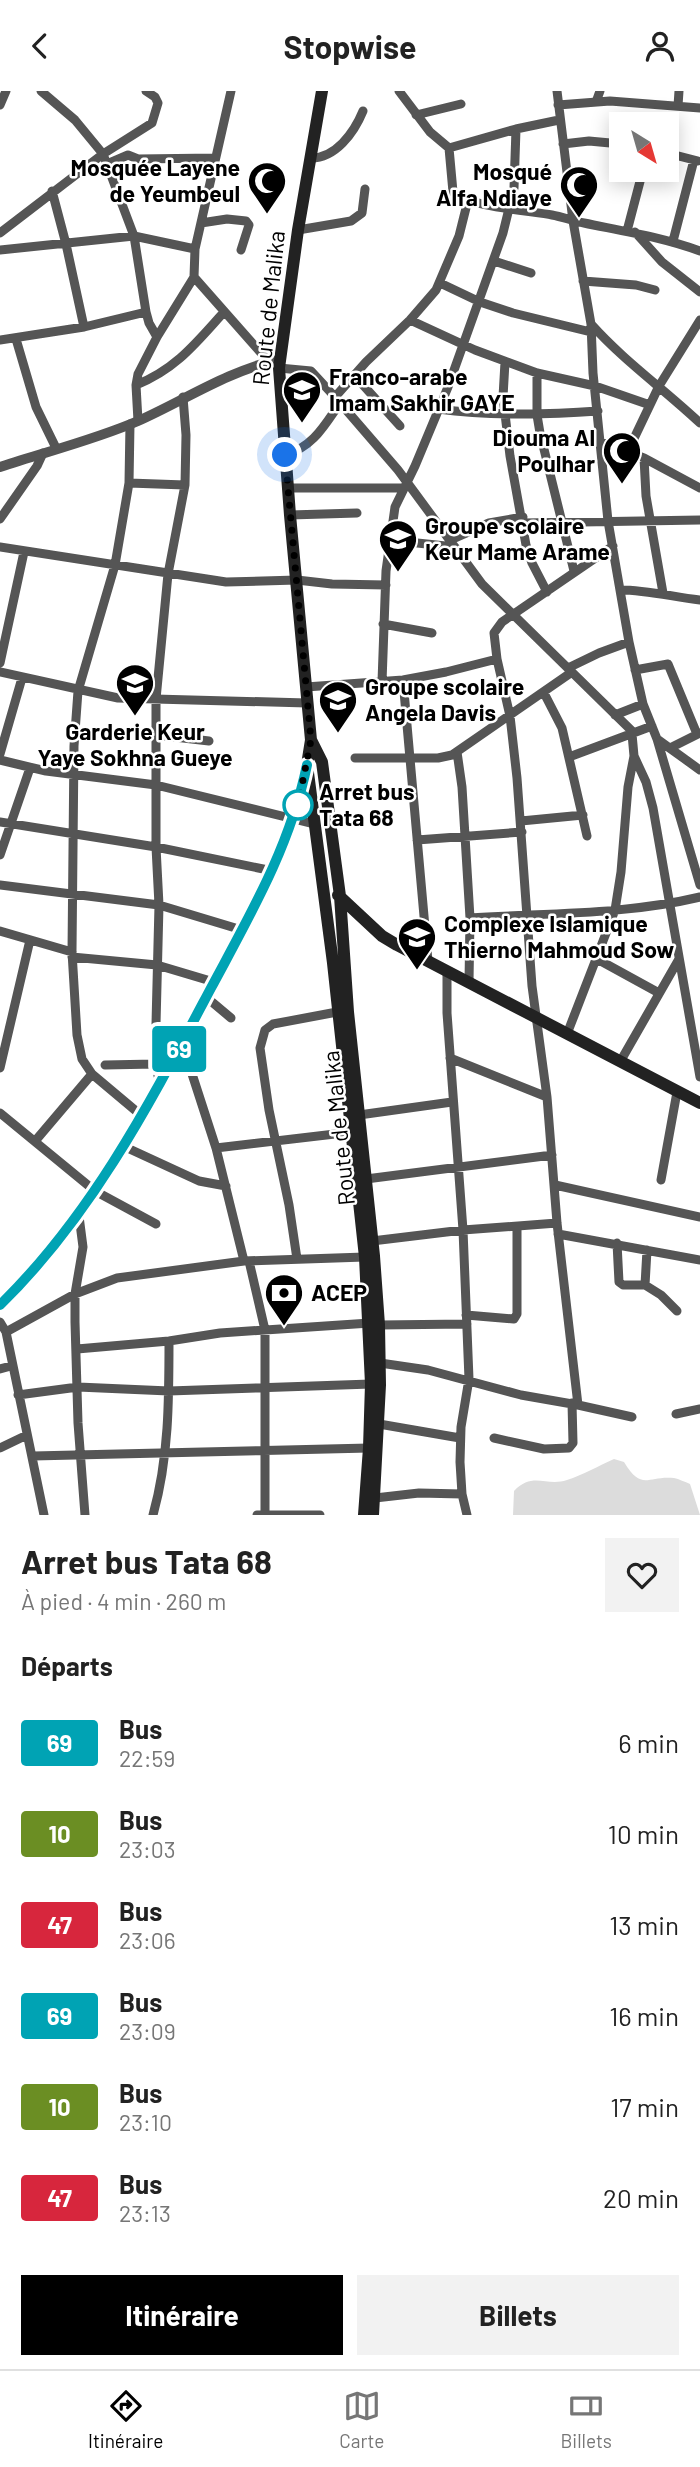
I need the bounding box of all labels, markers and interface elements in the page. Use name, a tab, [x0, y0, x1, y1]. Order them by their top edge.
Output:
icon: back	[21, 27, 59, 65]
text: Stopwise	[283, 27, 417, 65]
icon: person	[641, 27, 679, 65]
north arrow	[609, 112, 679, 182]
map controls	[609, 112, 679, 182]
place label: Mosquée Layene de Yeumbeul	[70, 153, 240, 207]
place label: Mosqué Alfa Ndiaye	[436, 157, 552, 211]
mosque icon: Mosquée Layene de Yeumbeul	[246, 160, 288, 215]
mosque icon: Mosqué Alfa Ndiaye	[558, 164, 600, 219]
street label: Route de Malika	[246, 229, 290, 387]
place label: Franco-arabe Imam Sakhir GAYE	[329, 362, 515, 416]
school or university icon: Franco-arabe Imam Sakhir GAYE	[281, 369, 323, 424]
place label: Diouma Al Poulhar	[493, 423, 595, 477]
mosque icon: Diouma Al Poulhar	[601, 430, 643, 485]
your location	[267, 437, 302, 472]
place label: Groupe scolaire Keur Mame Arame	[425, 511, 610, 565]
school or university icon: Groupe scolaire Keur Mame Arame	[377, 518, 419, 573]
school or university icon: Garderie Keur Yaye Sokhna Gueye	[114, 662, 156, 717]
place label: Groupe scolaire Angela Davis	[365, 672, 524, 726]
school or university icon: Groupe scolaire Angela Davis	[317, 679, 359, 734]
place label: Garderie Keur Yaye Sokhna Gueye	[37, 717, 233, 771]
place label: Arret bus Tata 68	[319, 777, 414, 831]
marker: Arret bus Tata 68	[283, 790, 313, 820]
place label: Complexe Islamique Thierno Mahmoud Sow	[444, 909, 674, 963]
school or university icon: Complexe Islamique Thierno Mahmoud Sow	[396, 916, 438, 971]
line badge: 69	[148, 1026, 210, 1072]
text: 69	[166, 1034, 192, 1063]
street label: Route de Malika	[316, 1049, 360, 1207]
bank icon: ACEP	[263, 1272, 305, 1327]
place label: ACEP	[311, 1278, 367, 1306]
button: heart	[605, 1538, 679, 1612]
text: Arret bus Tata 68	[21, 1541, 272, 1581]
text: À pied · 4 min · 260 m	[21, 1587, 226, 1615]
text: Départs	[21, 1650, 113, 1681]
text: Bus	[119, 1713, 162, 1744]
text: 6 min	[618, 1727, 679, 1758]
text: 69	[47, 1728, 72, 1757]
text: 22:59	[119, 1744, 175, 1772]
text: Bus	[119, 1804, 162, 1835]
text: 10 min	[608, 1818, 679, 1849]
text: 10	[48, 1819, 71, 1848]
text: 23:03	[119, 1835, 176, 1863]
text: Bus	[119, 1895, 162, 1926]
text: 13 min	[609, 1909, 679, 1940]
text: 47	[47, 1910, 72, 1939]
text: 23:06	[119, 1926, 176, 1954]
text: Bus	[119, 1986, 162, 2017]
text: 16 min	[609, 2000, 679, 2031]
text: 69	[47, 2001, 72, 2030]
text: 23:09	[119, 2017, 176, 2045]
text: Bus	[119, 2077, 162, 2108]
text: 17 min	[610, 2091, 679, 2122]
text: 10	[48, 2092, 71, 2121]
text: 23:10	[119, 2108, 172, 2136]
text: Bus	[119, 2168, 162, 2199]
text: 20 min	[603, 2182, 679, 2213]
text: 47	[47, 2183, 72, 2212]
text: 23:13	[119, 2199, 171, 2227]
button: Itinéraire	[21, 2275, 343, 2355]
button: Billets	[357, 2275, 679, 2355]
tab: Itinéraire	[88, 2387, 163, 2452]
tab: Carte	[339, 2387, 384, 2452]
tab: Billets	[560, 2387, 612, 2452]

